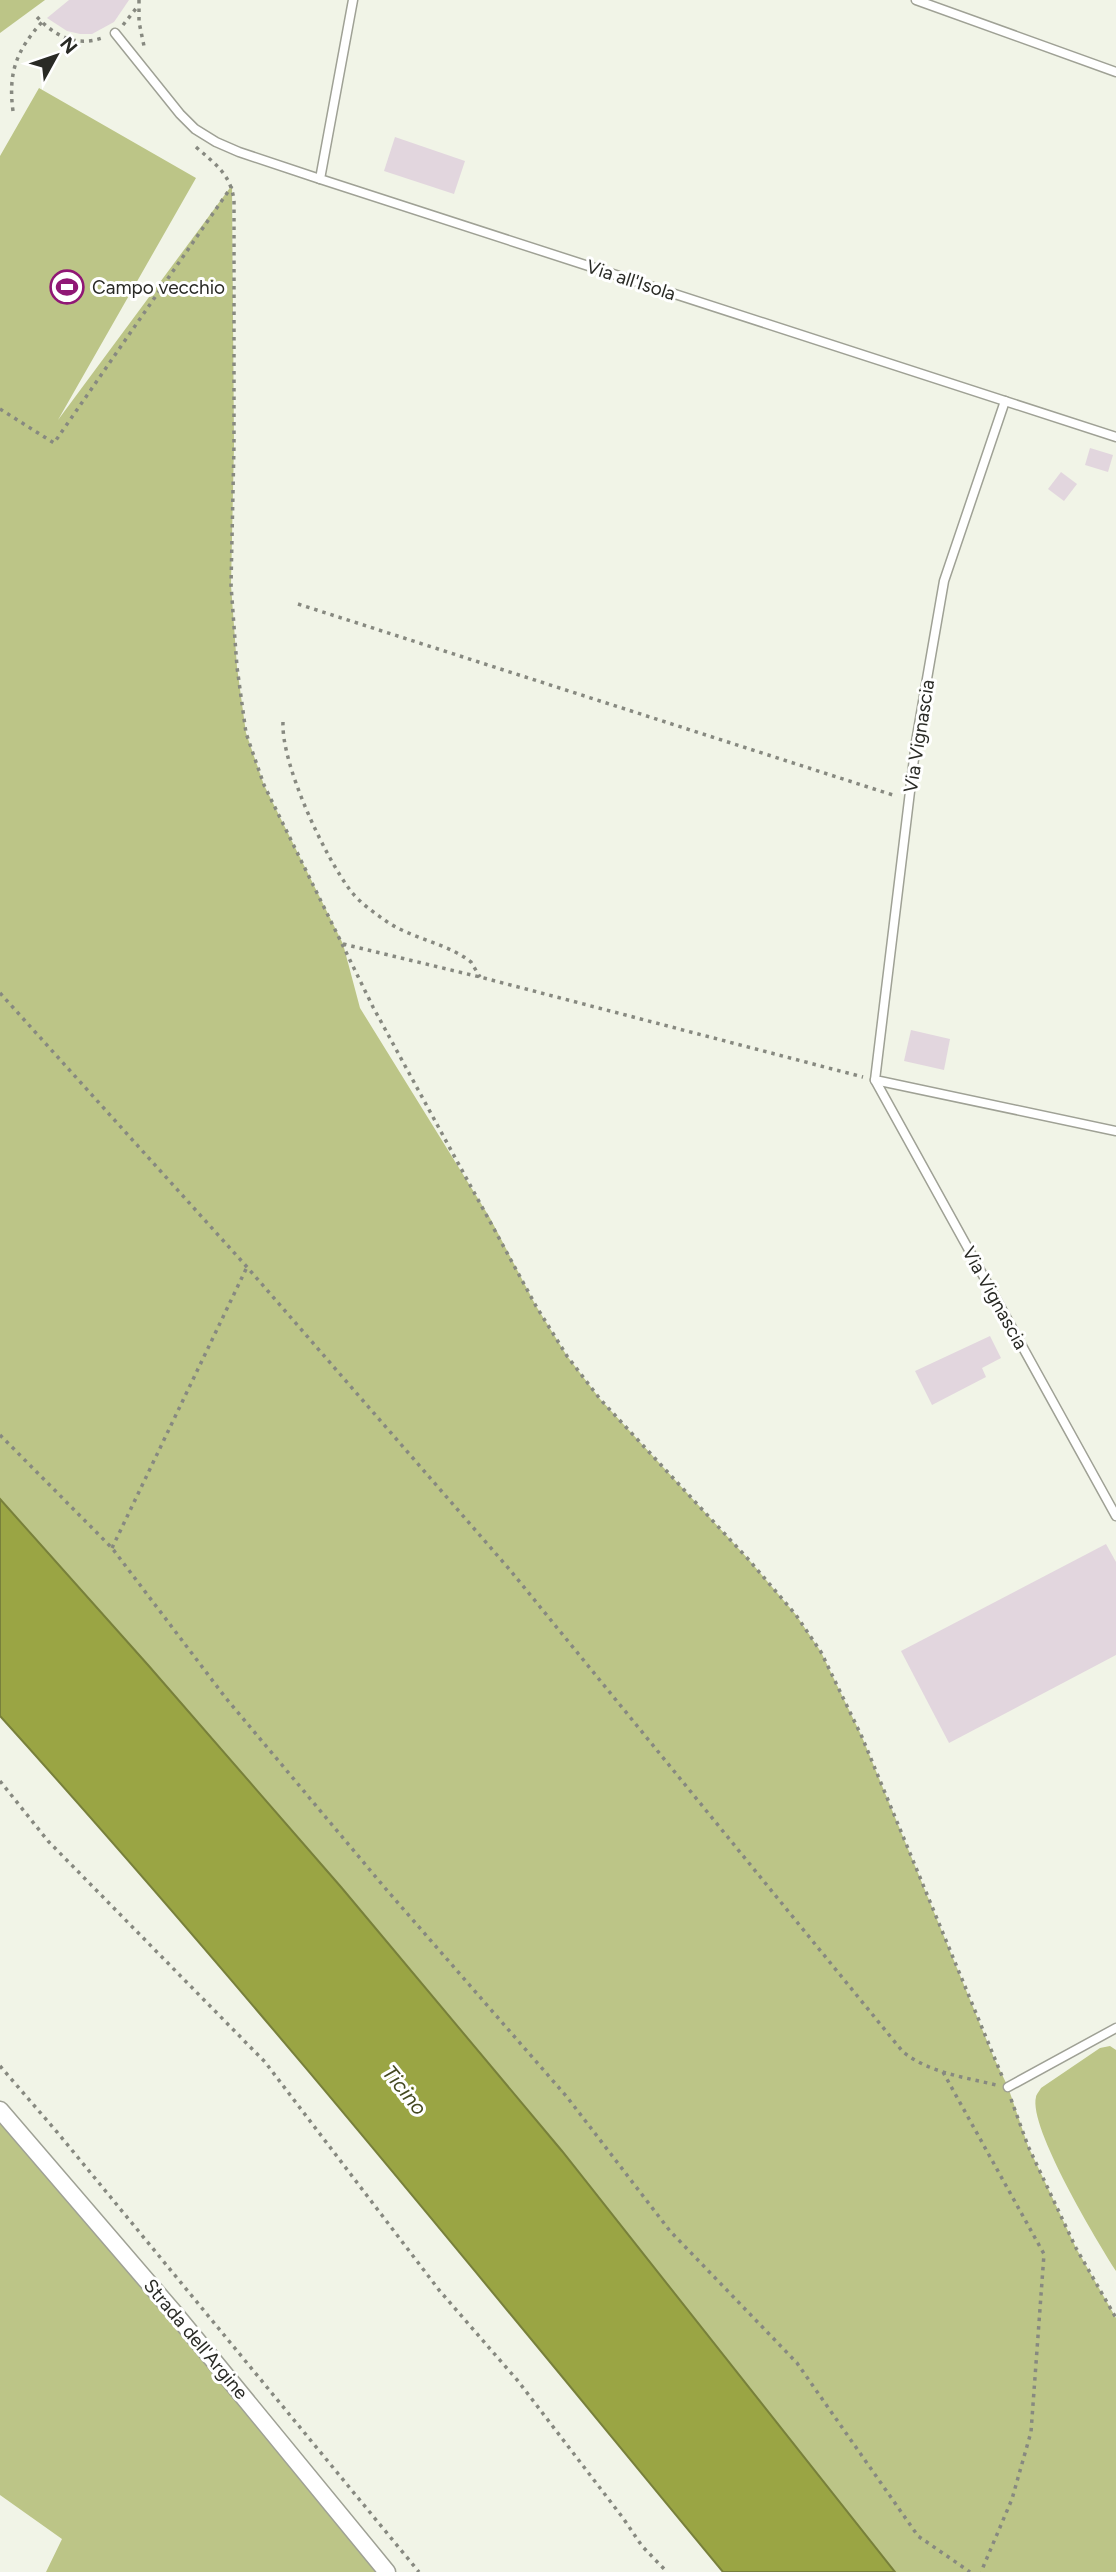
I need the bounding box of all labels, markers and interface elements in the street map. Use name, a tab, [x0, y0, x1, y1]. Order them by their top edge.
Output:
north arrow	[21, 21, 91, 91]
text: N	[55, 32, 82, 58]
street label: Via all'Isola	[583, 255, 679, 305]
sports icon: Campo vecchio	[48, 268, 86, 306]
place label: Campo vecchio	[92, 276, 225, 299]
street label: Via Vignascia	[899, 678, 939, 794]
street label: Via Vignascia	[957, 1242, 1033, 1354]
water label: Ticino	[377, 2060, 433, 2120]
street label: Strada dell'Argine	[139, 2274, 253, 2404]

